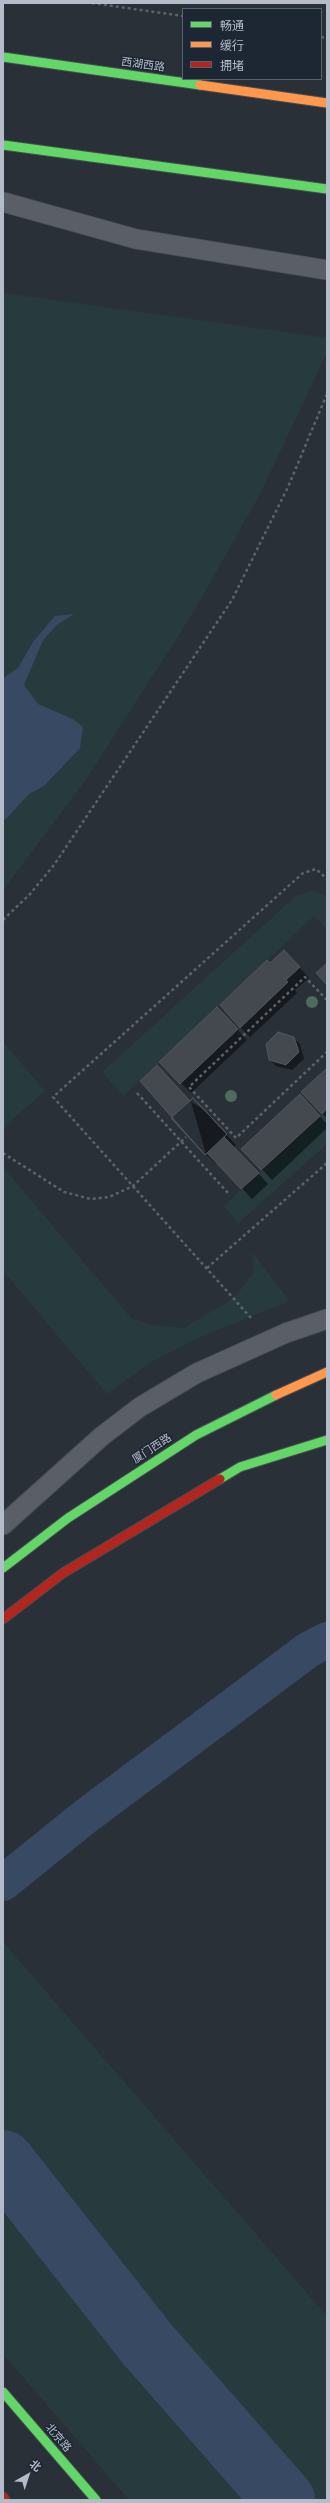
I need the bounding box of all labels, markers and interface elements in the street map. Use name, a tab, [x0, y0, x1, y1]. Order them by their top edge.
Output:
legend	[182, 8, 322, 80]
text: 畅通	[220, 19, 244, 33]
text: 缓行	[220, 39, 244, 53]
street label: 西湖西路	[120, 55, 166, 75]
text: 拥堵	[220, 59, 244, 73]
street label: 厦门西路	[130, 1431, 174, 1467]
street label: 北京路	[42, 2421, 74, 2455]
north arrow	[8, 2455, 48, 2495]
text: 北	[28, 2458, 44, 2474]

